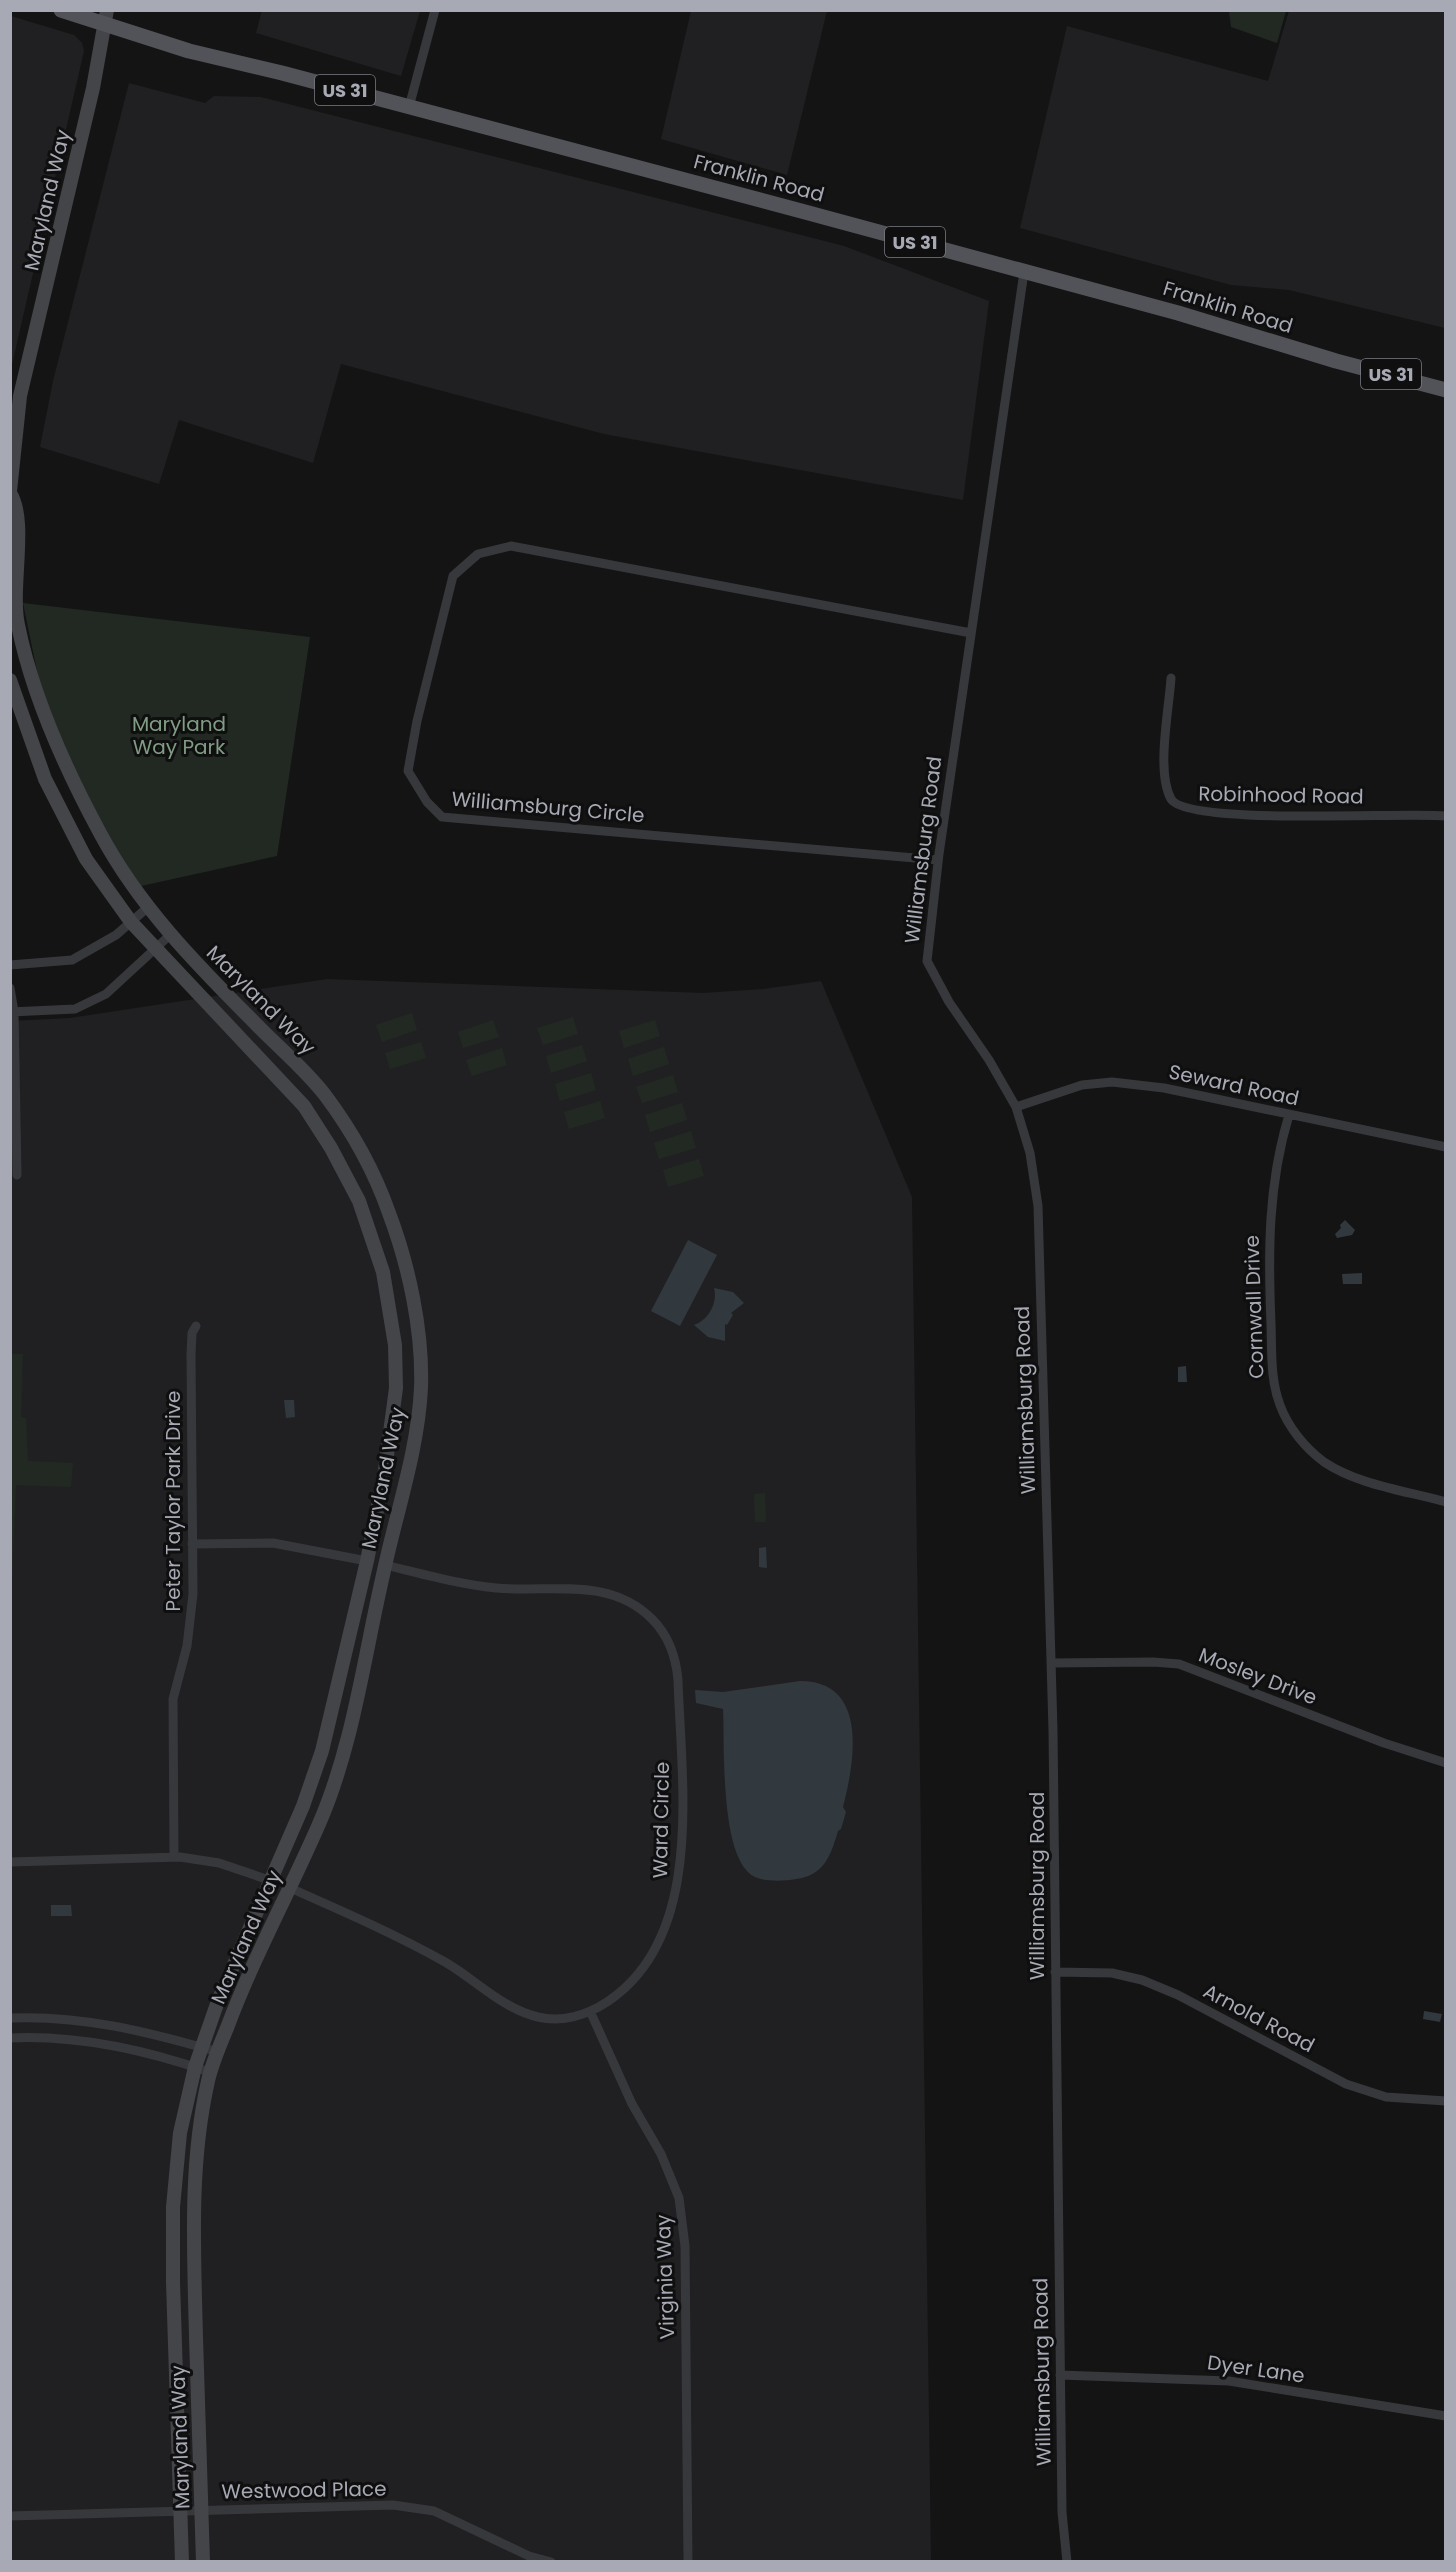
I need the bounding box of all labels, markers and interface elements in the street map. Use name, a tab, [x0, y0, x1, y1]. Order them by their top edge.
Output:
road number: US 31	[315, 75, 375, 105]
street label: Maryland Way	[17, 127, 77, 273]
street label: Franklin Road	[691, 147, 827, 209]
road number: US 31	[885, 227, 945, 257]
street label: Franklin Road	[1160, 274, 1296, 340]
road number: US 31	[1361, 359, 1421, 389]
park label: Maryland Way Park	[132, 710, 226, 761]
street label: Williamsburg Road	[898, 755, 948, 945]
street label: Robinhood Road	[1198, 780, 1364, 810]
street label: Williamsburg Circle	[450, 785, 646, 829]
street label: Maryland Way	[200, 939, 322, 1061]
street label: Seward Road	[1166, 1058, 1302, 1112]
street label: Cornwall Drive	[1238, 1235, 1270, 1379]
street label: Williamsburg Road	[1008, 1305, 1042, 1495]
street label: Peter Taylor Park Drive	[159, 1391, 187, 1611]
street label: Maryland Way	[354, 1405, 412, 1551]
street label: Mosley Drive	[1195, 1641, 1321, 1711]
street label: Ward Circle	[646, 1761, 676, 1879]
street label: Williamsburg Road	[1023, 1792, 1051, 1980]
street label: Maryland Way	[204, 1866, 288, 2008]
street label: Arnold Road	[1198, 1977, 1320, 2059]
street label: Virginia Way	[649, 2214, 681, 2340]
street label: Williamsburg Road	[1026, 2278, 1058, 2466]
street label: Dyer Lane	[1206, 2348, 1306, 2390]
street label: Maryland Way	[163, 2365, 197, 2509]
street label: Westwood Place	[221, 2475, 387, 2505]

